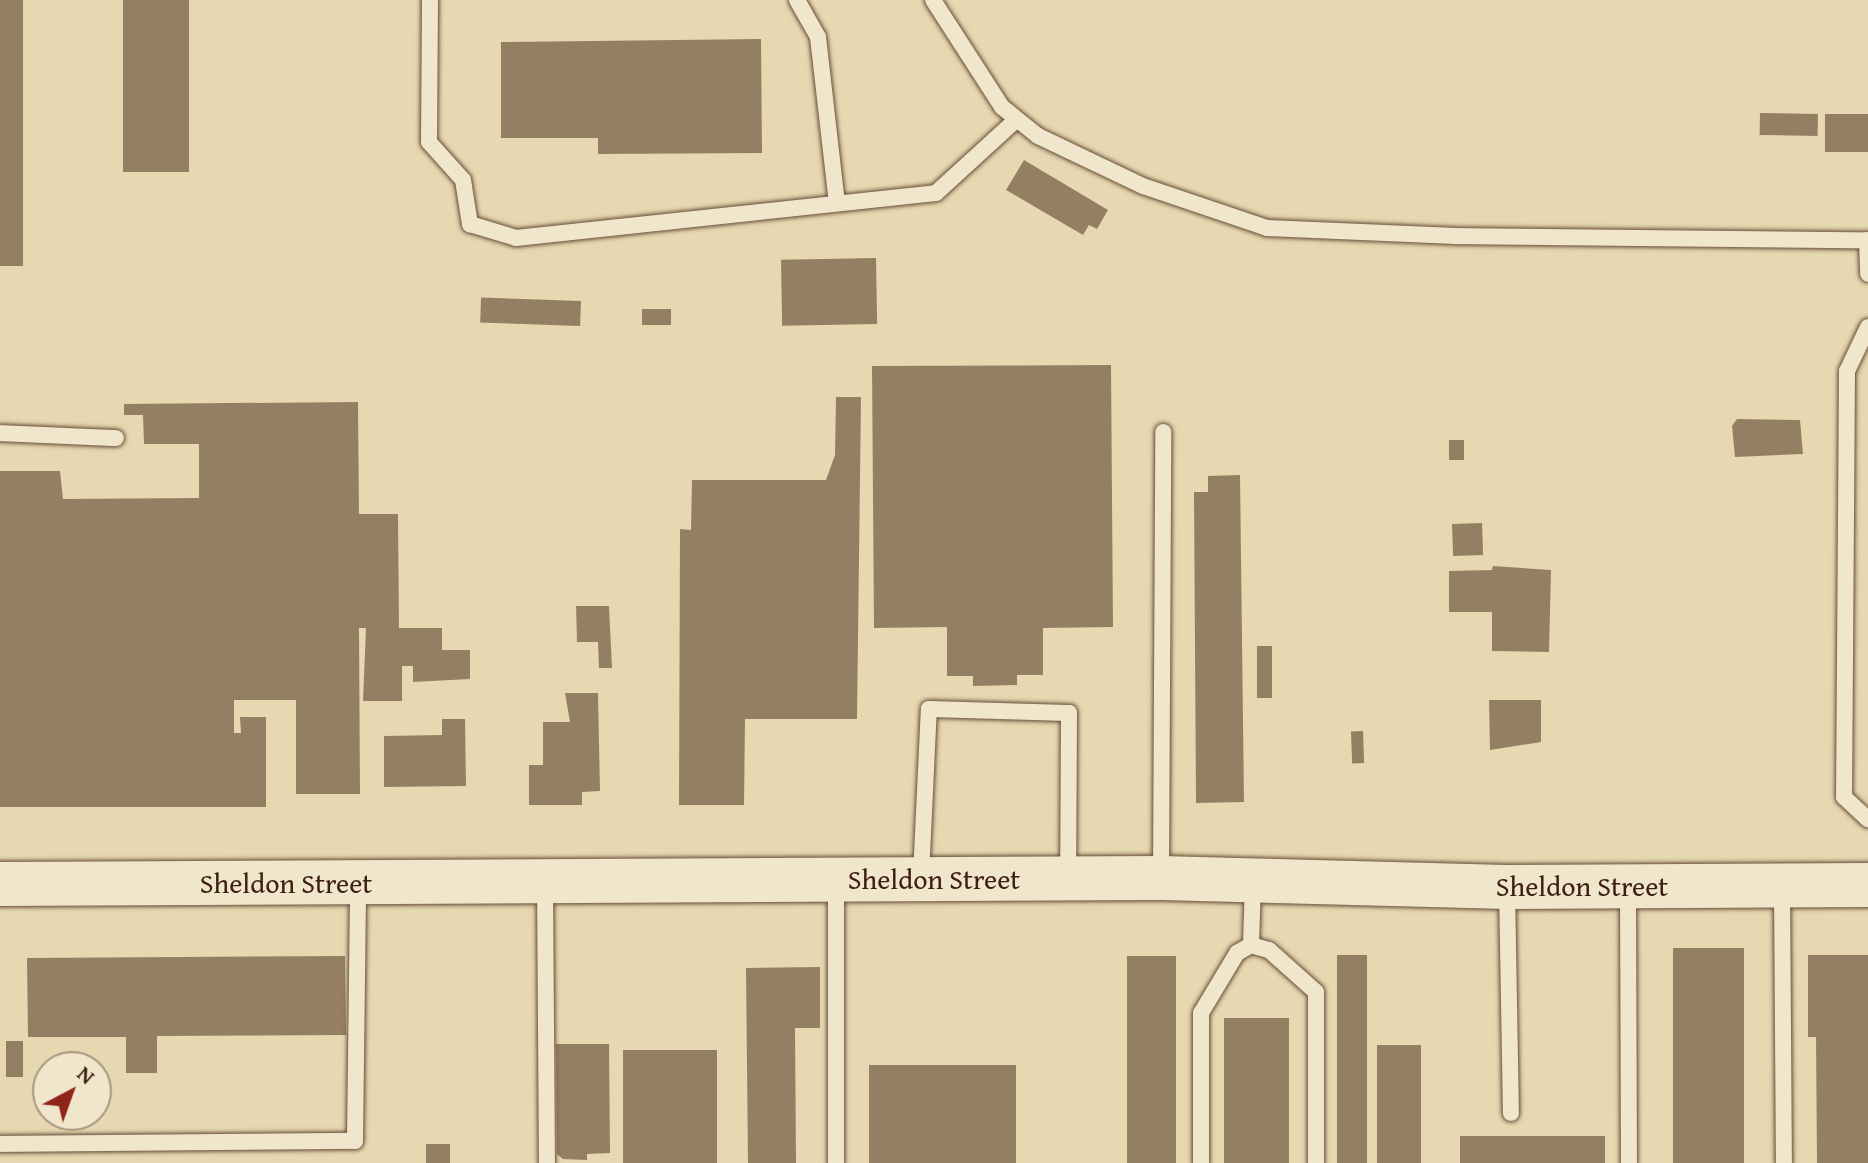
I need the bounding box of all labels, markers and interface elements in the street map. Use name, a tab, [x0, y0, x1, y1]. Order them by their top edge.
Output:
street label: Sheldon Street	[848, 862, 1020, 896]
street label: Sheldon Street	[200, 866, 372, 900]
street label: Sheldon Street	[1496, 869, 1668, 903]
north arrow	[32, 1051, 112, 1131]
text: N	[70, 1057, 102, 1091]

